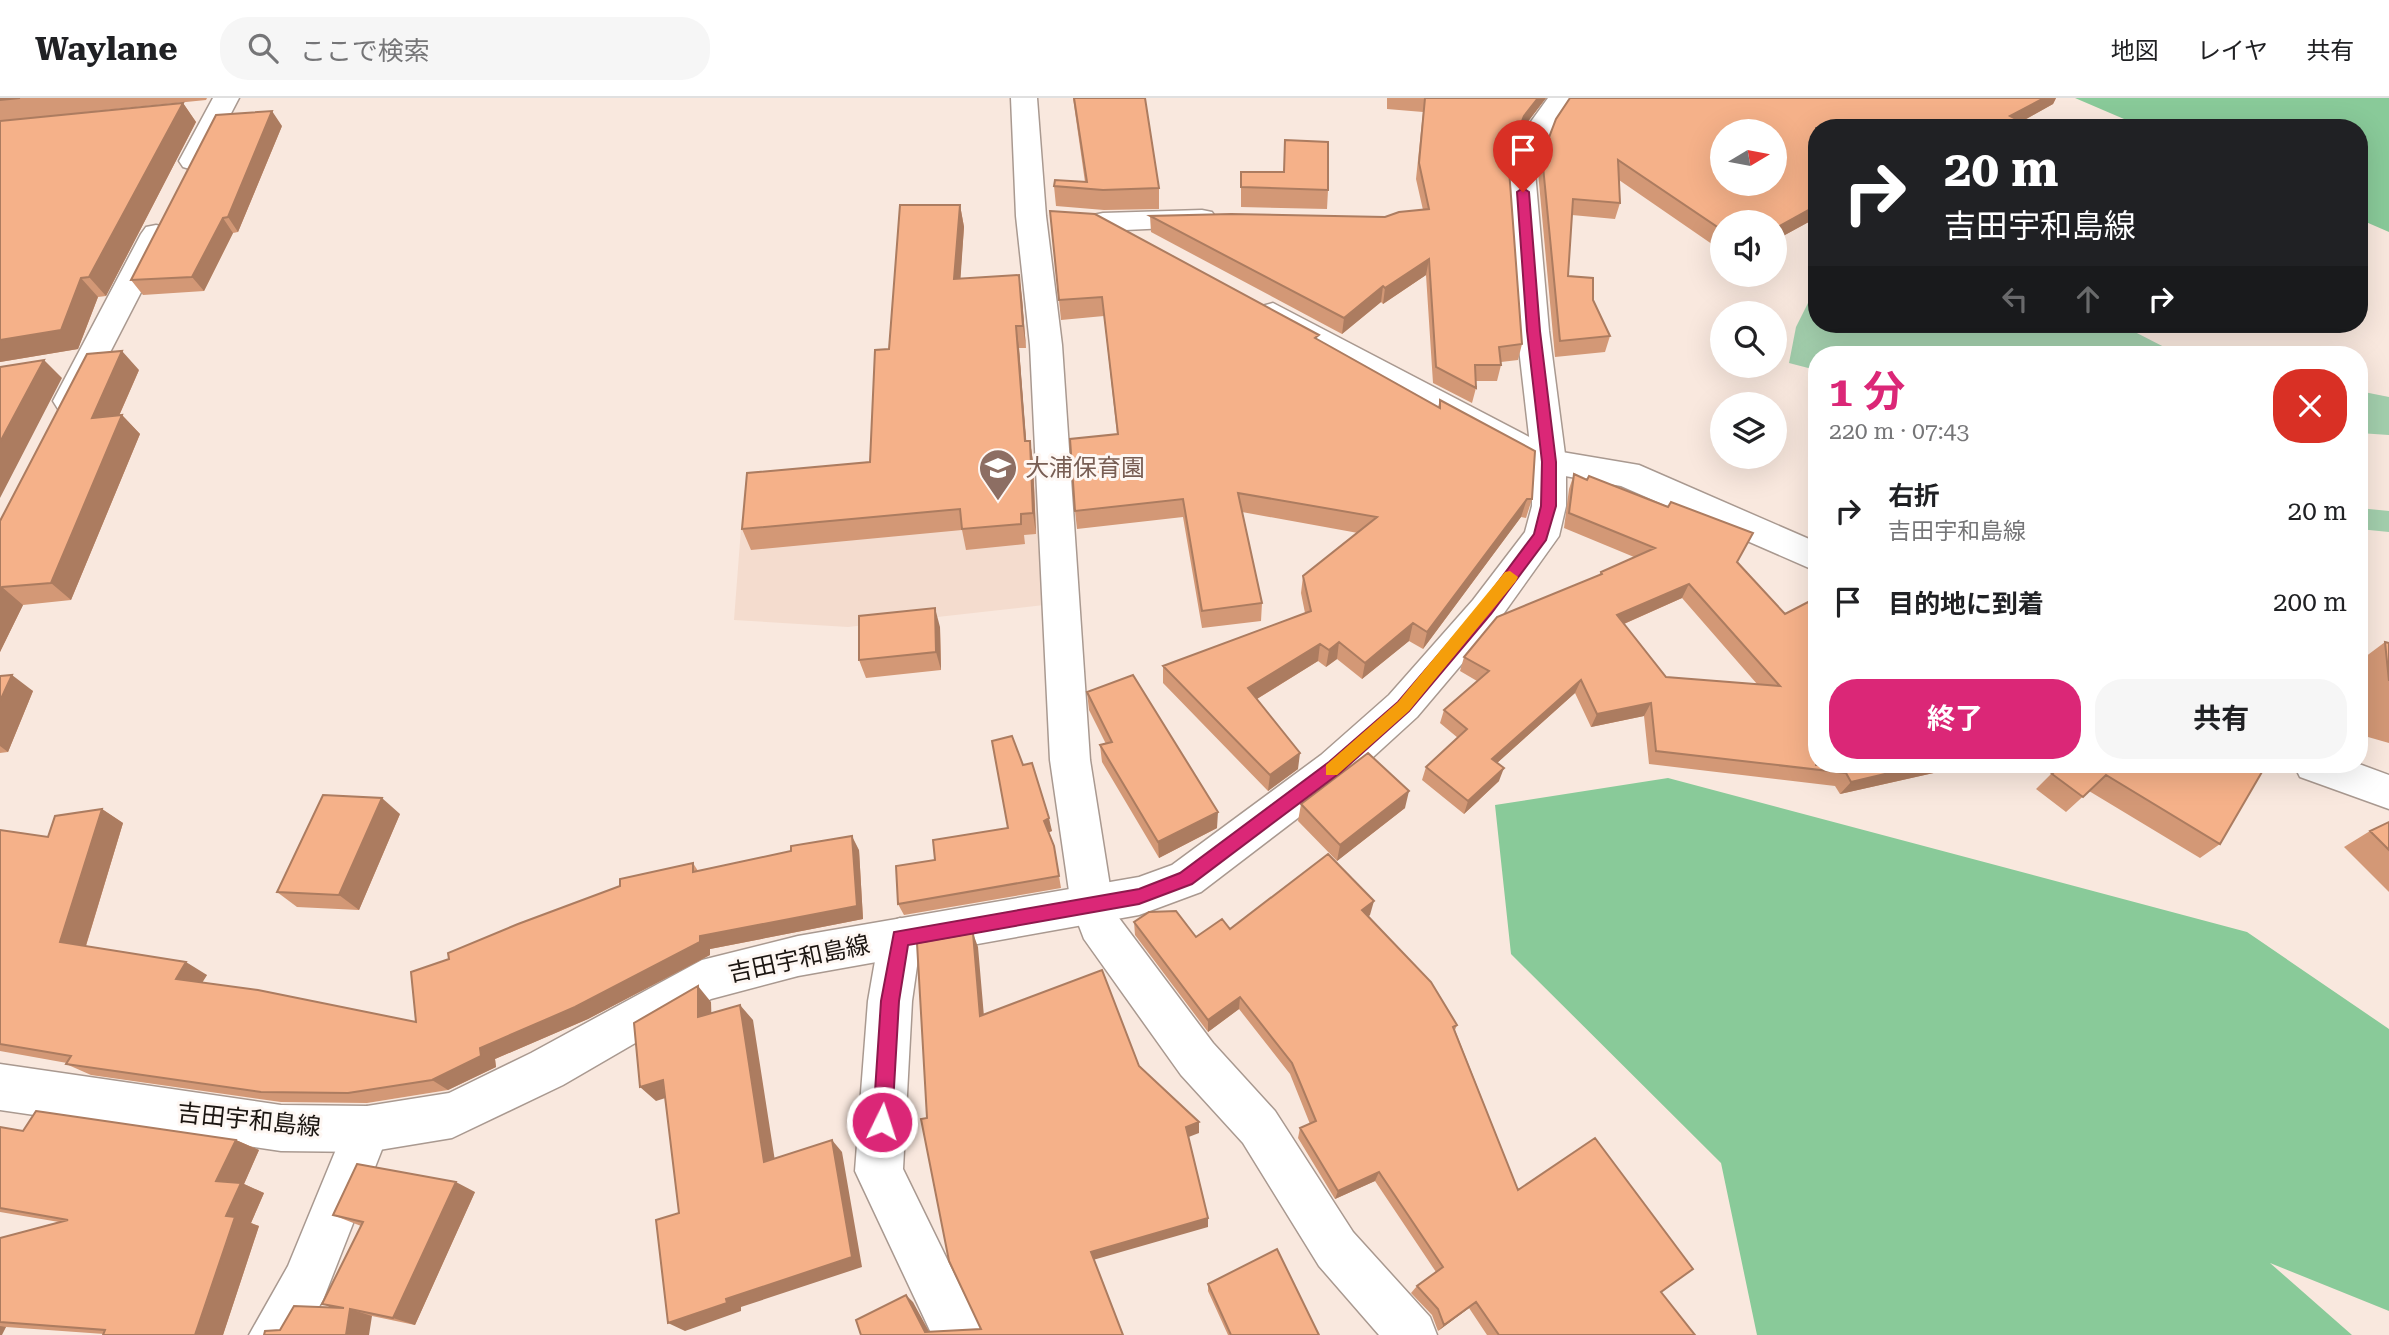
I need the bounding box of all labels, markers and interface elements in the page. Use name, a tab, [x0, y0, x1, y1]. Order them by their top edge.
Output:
search box	[220, 17, 710, 80]
text: Waylane	[35, 29, 178, 68]
icon: search	[244, 29, 282, 67]
text: ここで検索	[300, 36, 430, 66]
text: 地図	[2111, 37, 2159, 65]
text: レイヤ	[2197, 37, 2268, 65]
text: 共有	[2306, 37, 2354, 65]
north arrow	[1710, 119, 1787, 196]
map controls	[1710, 119, 1787, 469]
pin	[1493, 120, 1553, 192]
icon: arrive	[1504, 131, 1542, 169]
text: 20 m	[1944, 141, 2059, 198]
icon: right	[1829, 147, 1920, 238]
text: 吉田宇和島線	[1944, 207, 2136, 245]
button: sound	[1710, 210, 1787, 287]
icon: left	[1996, 280, 2034, 318]
icon: ahead	[2069, 280, 2107, 318]
icon: right	[2142, 280, 2180, 318]
button: search	[1710, 301, 1787, 378]
text: 1 分	[1829, 367, 1905, 416]
button: close	[2273, 369, 2347, 443]
button: layers	[1710, 392, 1787, 469]
text: 220 m · 07:43	[1829, 418, 1969, 445]
school or university icon: 大浦保育園	[977, 447, 1019, 502]
place label: 大浦保育園	[1025, 454, 1145, 482]
text: 右折	[1888, 481, 1940, 511]
icon: right	[1829, 492, 1867, 530]
text: 20 m	[2288, 496, 2347, 526]
text: 吉田宇和島線	[1888, 518, 2026, 545]
icon: arrive	[1829, 583, 1867, 621]
text: 200 m	[2273, 587, 2347, 617]
text: 目的地に到着	[1888, 589, 2044, 619]
button: 終了	[1829, 679, 2081, 759]
button: 共有	[2095, 679, 2347, 759]
street label: 吉田宇和島線	[726, 930, 872, 988]
position arrow	[845, 1085, 919, 1159]
street label: 吉田宇和島線	[176, 1099, 322, 1141]

